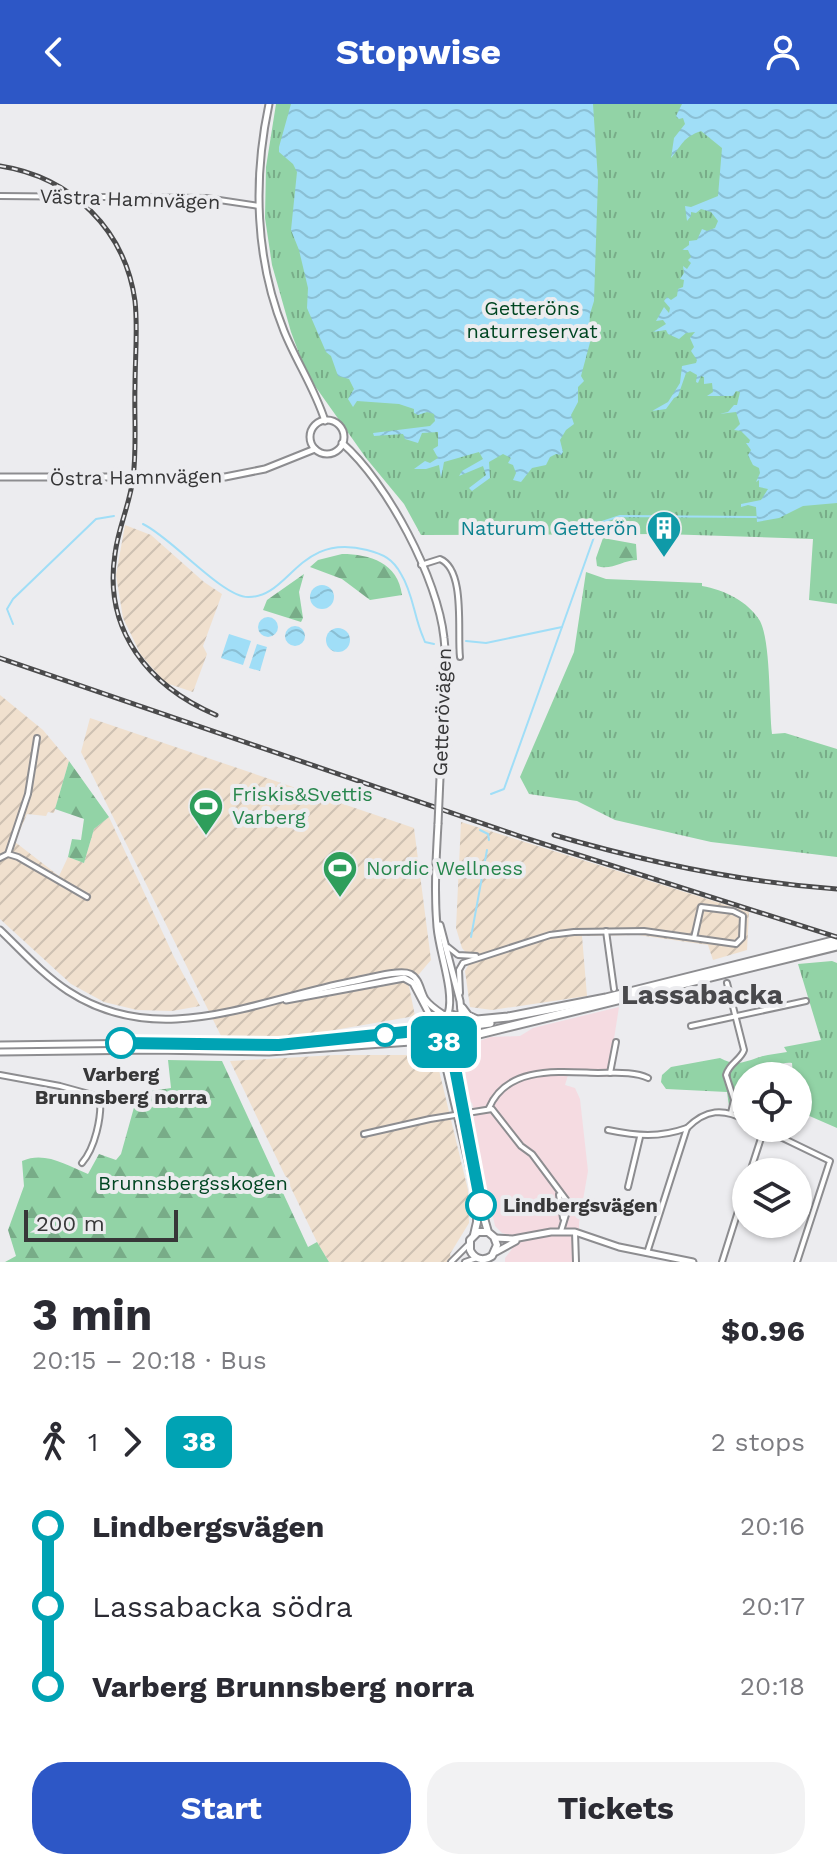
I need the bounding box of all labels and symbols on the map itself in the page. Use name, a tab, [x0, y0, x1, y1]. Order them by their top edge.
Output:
street label: Västra Hamnvägen	[39, 184, 221, 214]
park label: Getteröns naturreservat	[466, 296, 598, 343]
street label: Östra Hamnvägen	[50, 463, 222, 491]
building icon: Naturum Getterön	[645, 509, 683, 559]
place label: Naturum Getterön	[460, 516, 638, 540]
street label: Getterövägen	[428, 647, 456, 777]
place label: Friskis&Svettis Varberg	[232, 782, 373, 829]
sports icon: Friskis&Svettis Varberg	[187, 787, 225, 837]
sports icon: Nordic Wellness	[321, 849, 359, 899]
place label: Nordic Wellness	[366, 856, 523, 880]
district label: Lassabacka	[621, 978, 784, 1011]
line badge: 38	[408, 1016, 480, 1068]
unlabelled marker	[374, 1024, 396, 1046]
marker: Varberg Brunnsberg norra	[106, 1028, 136, 1058]
place label: Varberg Brunnsberg norra	[35, 1062, 208, 1109]
park label: Brunnsbergsskogen	[98, 1171, 288, 1195]
marker: Lindbergsvägen	[466, 1190, 496, 1220]
place label: Lindbergsvägen	[503, 1193, 658, 1217]
scale bar	[24, 1206, 178, 1242]

